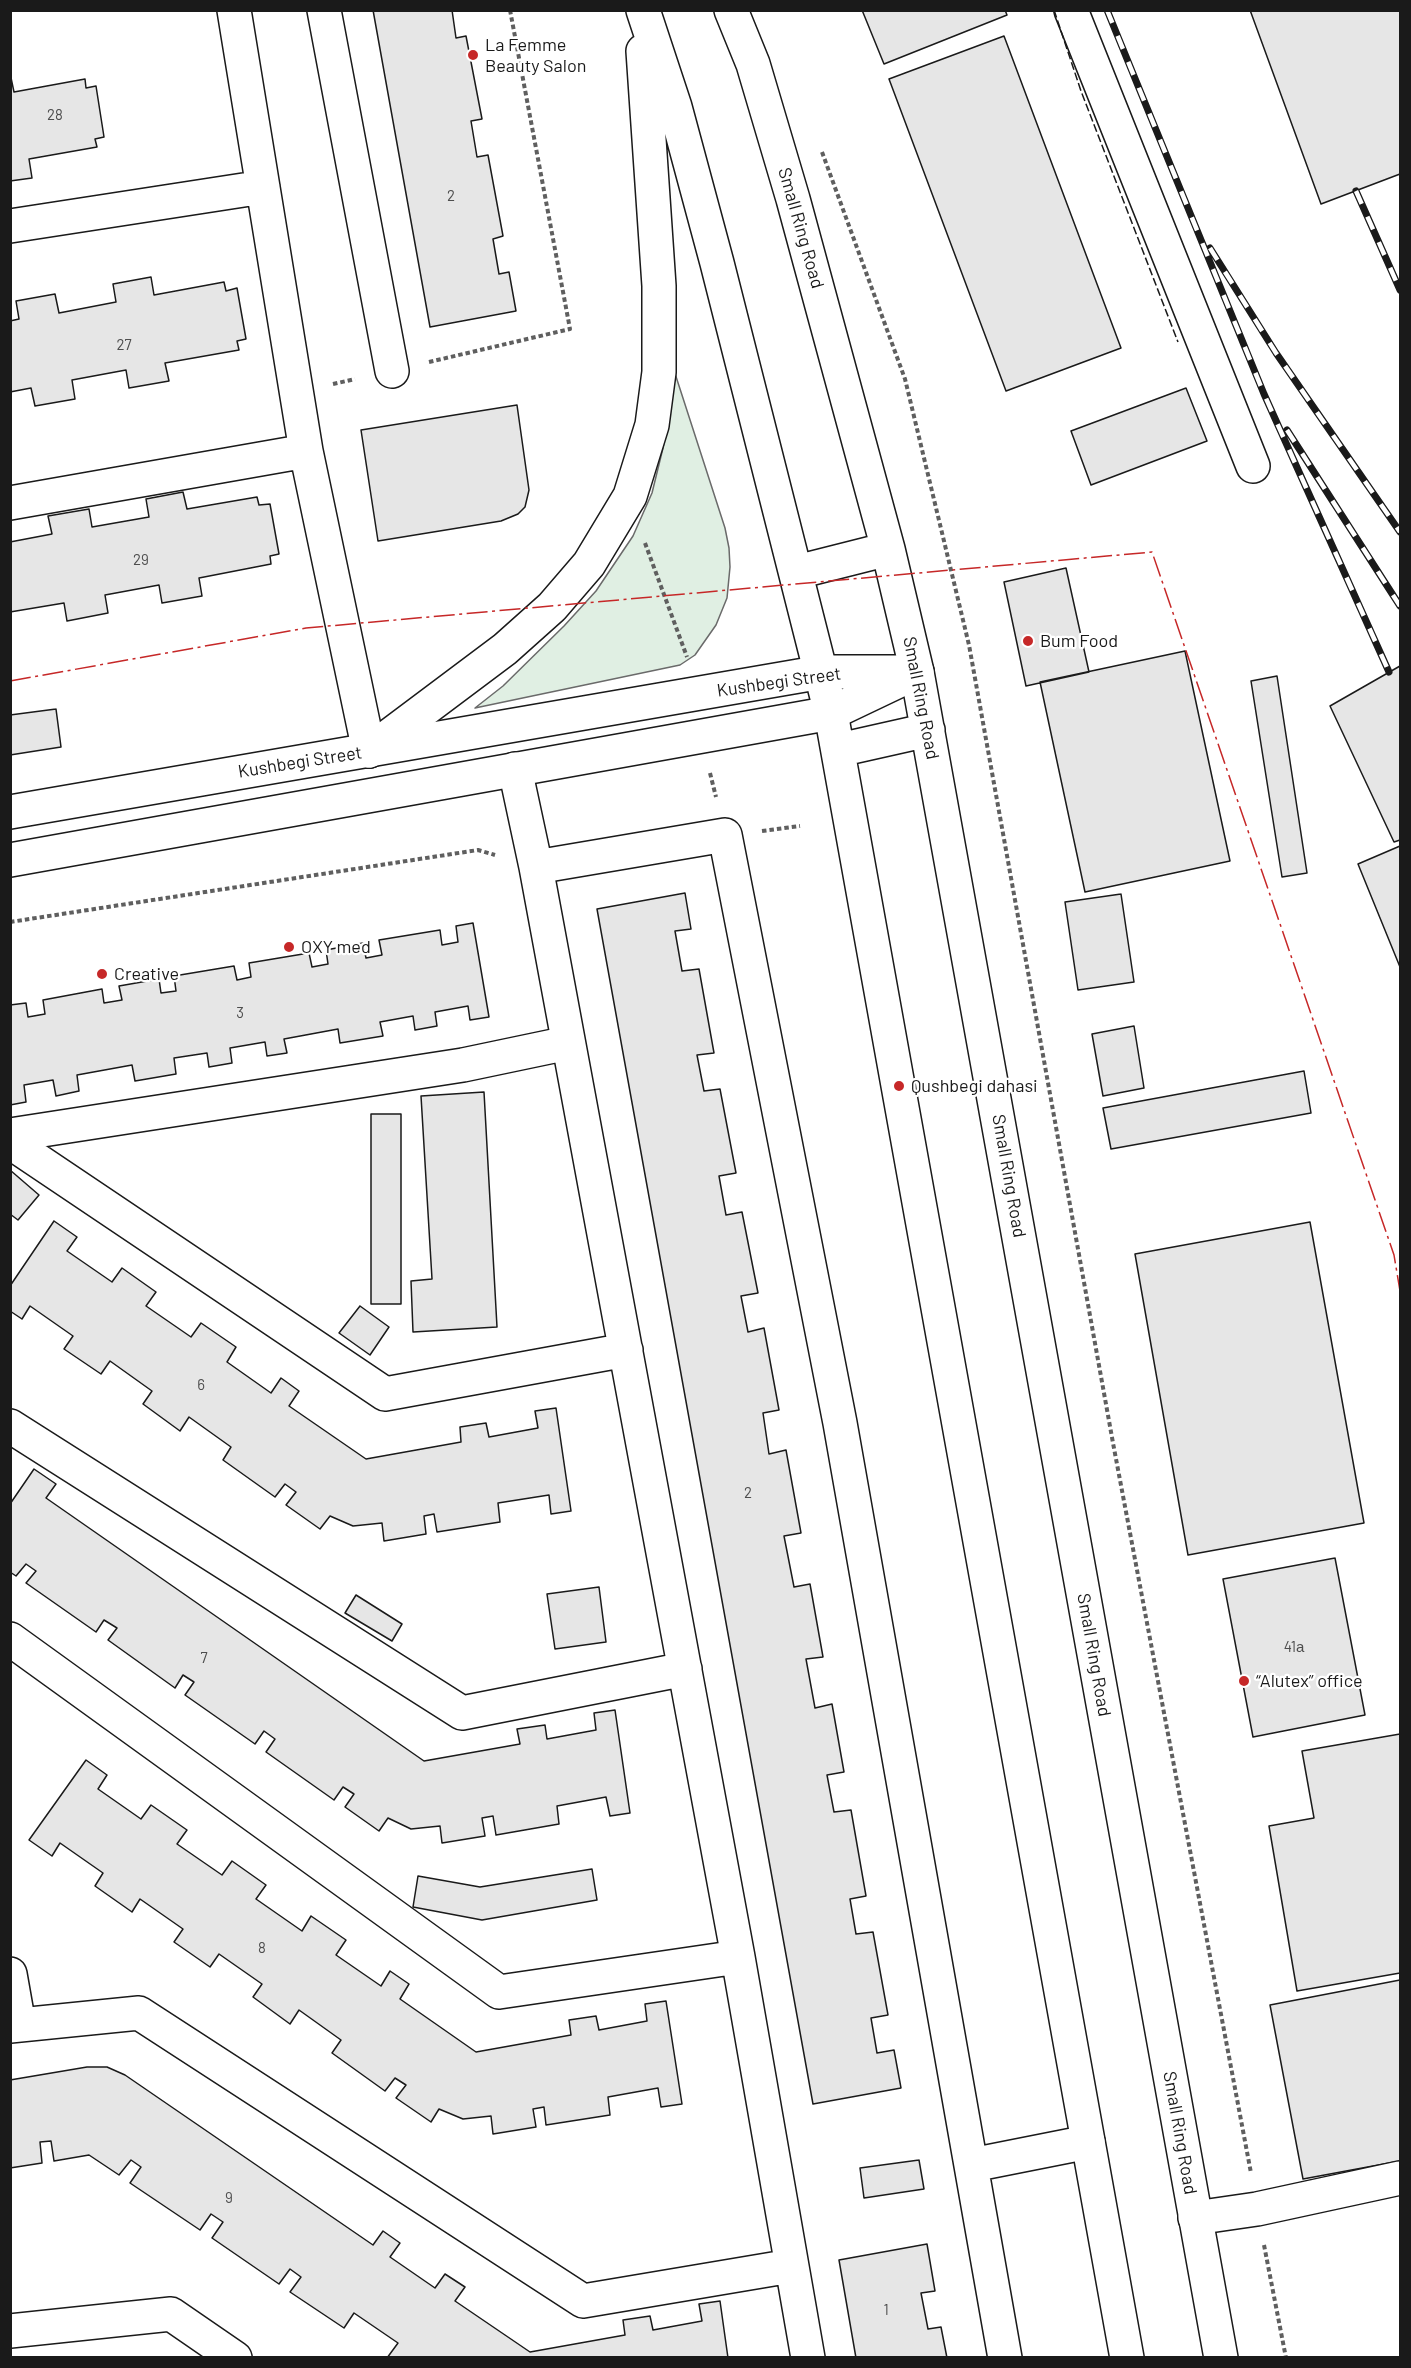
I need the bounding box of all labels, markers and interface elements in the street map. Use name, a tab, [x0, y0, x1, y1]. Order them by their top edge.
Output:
place label: La Femme Beauty Salon	[485, 34, 586, 76]
marker: La Femme Beauty Salon	[466, 48, 480, 62]
house number: 28	[47, 106, 63, 124]
street label: Small Ring Road	[773, 165, 829, 291]
house number: 2	[447, 187, 455, 205]
house number: 27	[116, 336, 132, 354]
house number: 29	[133, 551, 149, 569]
place label: Bum Food	[1040, 630, 1118, 652]
marker: Bum Food	[1021, 634, 1035, 648]
street label: Small Ring Road	[898, 635, 944, 761]
street label: Kushbegi Street	[715, 663, 843, 701]
street label: Kushbegi Street	[236, 742, 364, 782]
place label: OXY med	[301, 936, 371, 958]
marker: OXY med	[282, 940, 296, 954]
place label: Creative	[114, 963, 179, 985]
marker: Creative	[95, 967, 109, 981]
house number: 3	[236, 1004, 244, 1022]
place label: Qushbegi dahasi	[911, 1075, 1038, 1097]
marker: Qushbegi dahasi	[892, 1079, 906, 1093]
street label: Small Ring Road	[988, 1113, 1030, 1239]
house number: 6	[197, 1376, 205, 1394]
house number: 2	[744, 1484, 752, 1502]
street label: Small Ring Road	[1073, 1592, 1115, 1718]
house number: 41а	[1284, 1638, 1304, 1656]
house number: 7	[200, 1649, 208, 1667]
place label: “Alutex” office	[1256, 1670, 1363, 1692]
marker: “Alutex” office	[1237, 1674, 1251, 1688]
house number: 8	[258, 1939, 266, 1957]
street label: Small Ring Road	[1159, 2070, 1201, 2196]
house number: 9	[225, 2189, 233, 2207]
house number: 1	[883, 2301, 889, 2319]

